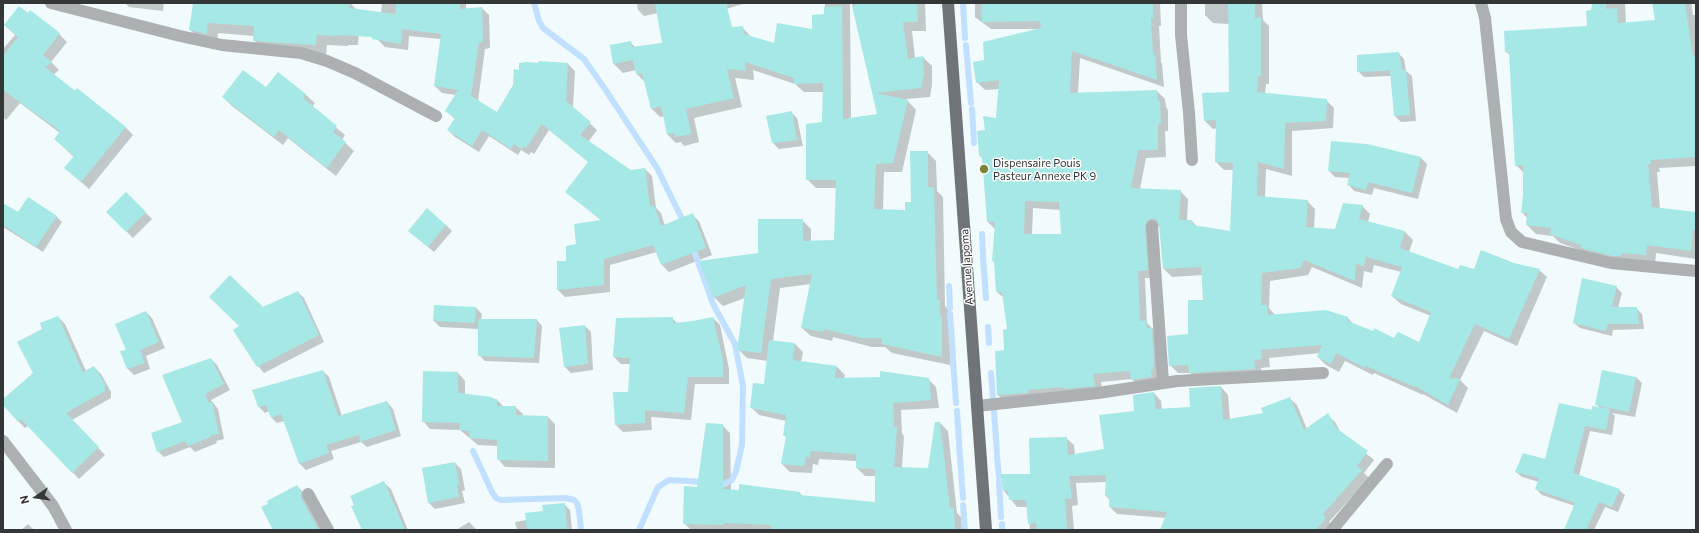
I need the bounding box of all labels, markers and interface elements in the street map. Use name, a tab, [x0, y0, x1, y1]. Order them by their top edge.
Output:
place label: Dispensaire Pouis Pasteur Annexe PK 9	[993, 156, 1096, 182]
marker: Dispensaire Pouis Pasteur Annexe PK 9	[978, 163, 990, 175]
street label: Avenue Japoma	[958, 229, 976, 305]
north arrow	[16, 477, 56, 517]
text: N	[17, 494, 31, 505]

